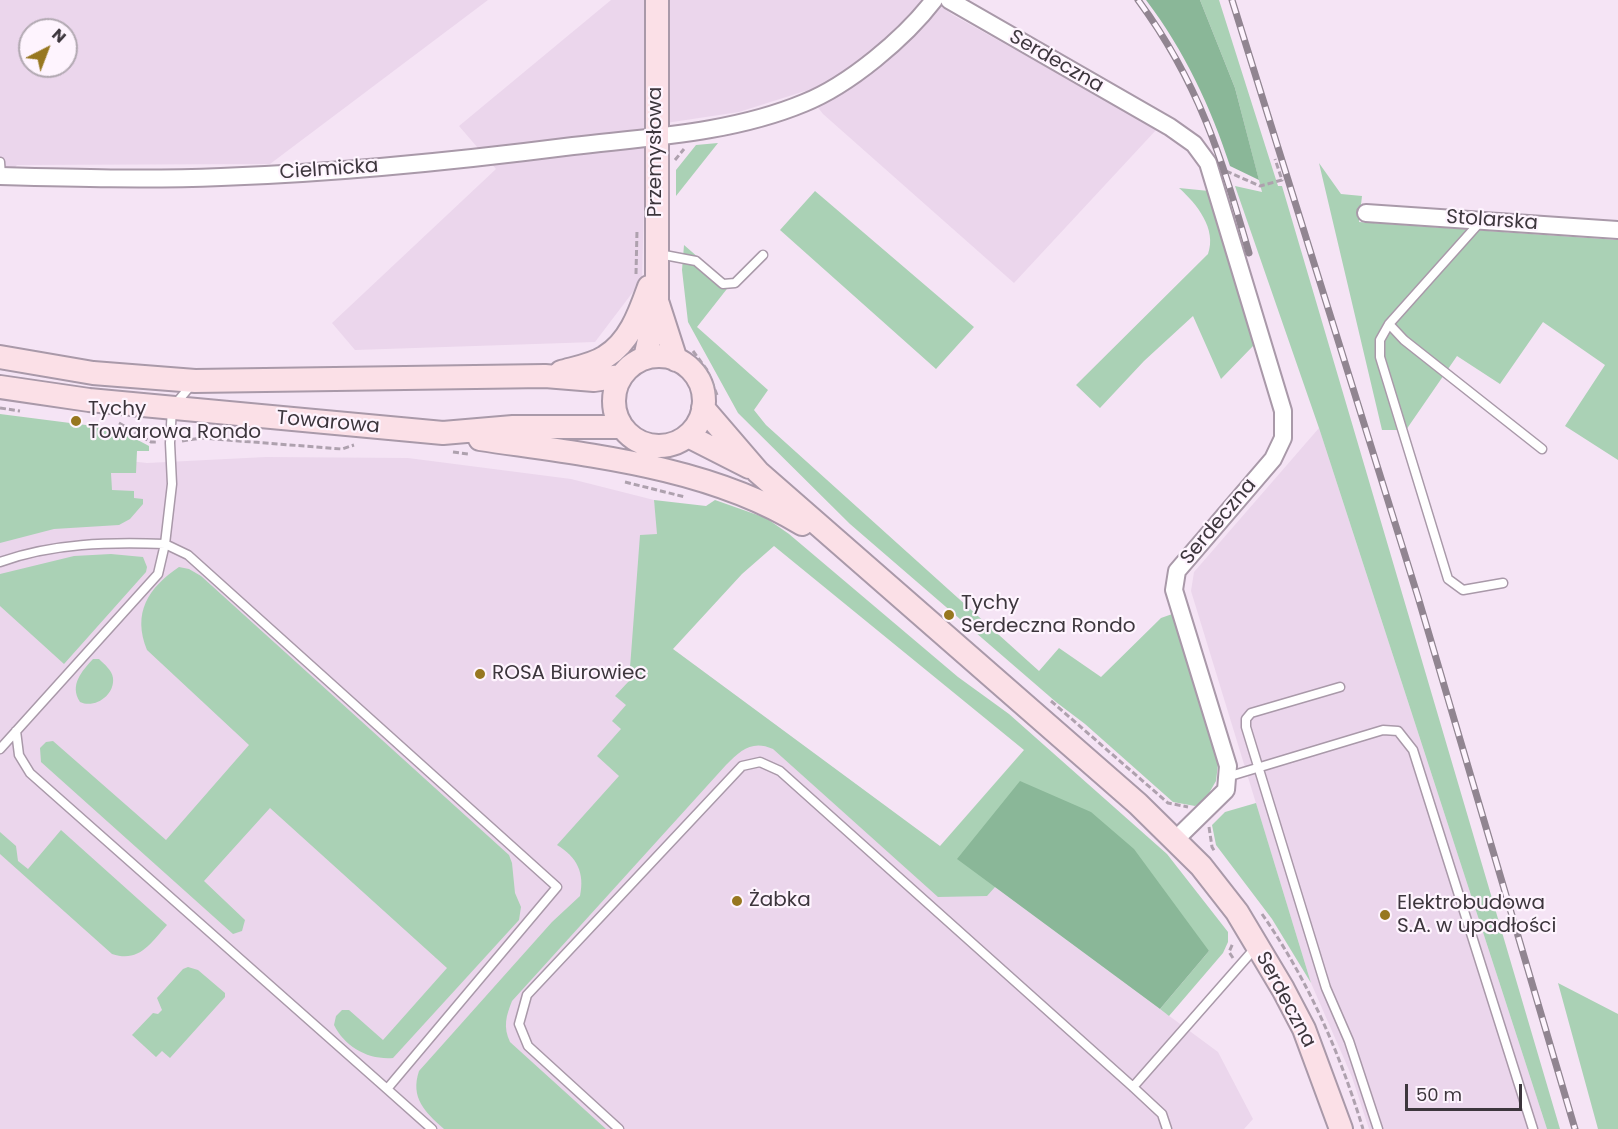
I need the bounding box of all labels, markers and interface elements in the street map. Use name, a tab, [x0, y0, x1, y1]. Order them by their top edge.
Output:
north arrow	[18, 18, 78, 78]
text: N	[47, 23, 71, 48]
street label: Serdeczna	[1004, 25, 1108, 99]
street label: Przemysłowa	[644, 87, 668, 217]
street label: Cielmicka	[279, 155, 379, 185]
street label: Stolarska	[1445, 206, 1539, 236]
place label: Tychy Towarowa Rondo	[88, 398, 261, 445]
street label: Towarowa	[275, 407, 381, 439]
marker: Tychy Towarowa Rondo	[69, 414, 83, 428]
street label: Serdeczna	[1176, 474, 1262, 570]
place label: Tychy Serdeczna Rondo	[961, 592, 1135, 639]
marker: Tychy Serdeczna Rondo	[942, 608, 956, 622]
place label: ROSA Biurowiec	[492, 662, 647, 686]
marker: ROSA Biurowiec	[473, 667, 487, 681]
place label: Żabka	[749, 889, 811, 913]
place label: Elektrobudowa S.A. w upadłości	[1397, 892, 1556, 939]
marker: Żabka	[730, 894, 744, 908]
marker: Elektrobudowa S.A. w upadłości	[1378, 908, 1392, 922]
street label: Serdeczna	[1250, 948, 1320, 1052]
scale bar	[1408, 1072, 1525, 1110]
text: 50 m	[1416, 1082, 1462, 1107]

